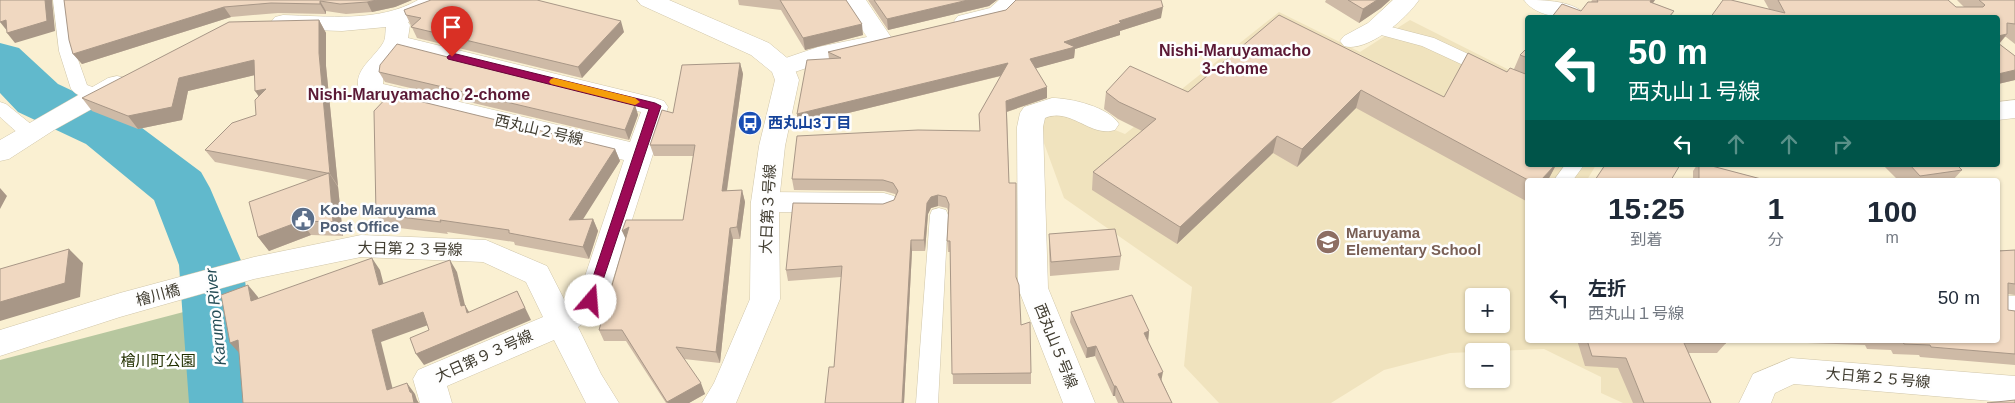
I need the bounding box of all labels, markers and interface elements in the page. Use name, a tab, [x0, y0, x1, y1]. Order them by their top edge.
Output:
pin	[431, 6, 473, 57]
icon: arrive	[438, 13, 466, 41]
text: 50 m	[1628, 32, 1708, 71]
icon: left	[1545, 35, 1610, 100]
district label: Nishi-Maruyamacho 3-chome	[1159, 42, 1311, 77]
text: 西丸山１号線	[1628, 79, 1760, 104]
district label: Nishi-Maruyamacho 2-chome	[308, 86, 530, 103]
bus stop icon: 西丸山3丁目	[737, 110, 763, 136]
street label: 西丸山２号線	[493, 111, 585, 148]
place label: 西丸山3丁目	[768, 114, 851, 131]
icon: left	[1669, 130, 1697, 158]
icon: ahead	[1722, 130, 1750, 158]
icon: ahead	[1775, 130, 1803, 158]
icon: right	[1828, 130, 1856, 158]
street label: 大日第３号線	[757, 164, 778, 254]
text: 15:25	[1608, 192, 1685, 225]
text: 1	[1767, 192, 1784, 225]
text: 100	[1867, 195, 1917, 228]
place label: Kobe Maruyama Post Office	[320, 201, 437, 235]
public building icon: Kobe Maruyama Post Office	[290, 206, 316, 232]
place label: Maruyama Elementary School	[1346, 224, 1481, 258]
school or university icon: Maruyama Elementary School	[1315, 229, 1341, 255]
text: m	[1885, 229, 1899, 246]
text: 到着	[1630, 231, 1662, 248]
text: 分	[1768, 231, 1784, 248]
street label: 大日第２３号線	[357, 239, 463, 258]
water label: Karumo River	[202, 267, 229, 366]
position arrow	[564, 274, 616, 326]
text: 左折	[1588, 278, 1626, 299]
street label: 檜川橋	[134, 280, 182, 309]
icon: left	[1545, 284, 1573, 312]
text: 50 m	[1938, 287, 1980, 308]
map controls	[1465, 288, 1510, 388]
button: +	[1465, 288, 1510, 333]
street label: 西丸山５号線	[1032, 301, 1081, 391]
text: 西丸山１号線	[1588, 305, 1684, 322]
street label: 大日第９３号線	[432, 326, 535, 385]
button: −	[1465, 343, 1510, 388]
park label: 檜川町公園	[120, 352, 196, 369]
street label: 大日第２５号線	[1825, 364, 1931, 391]

